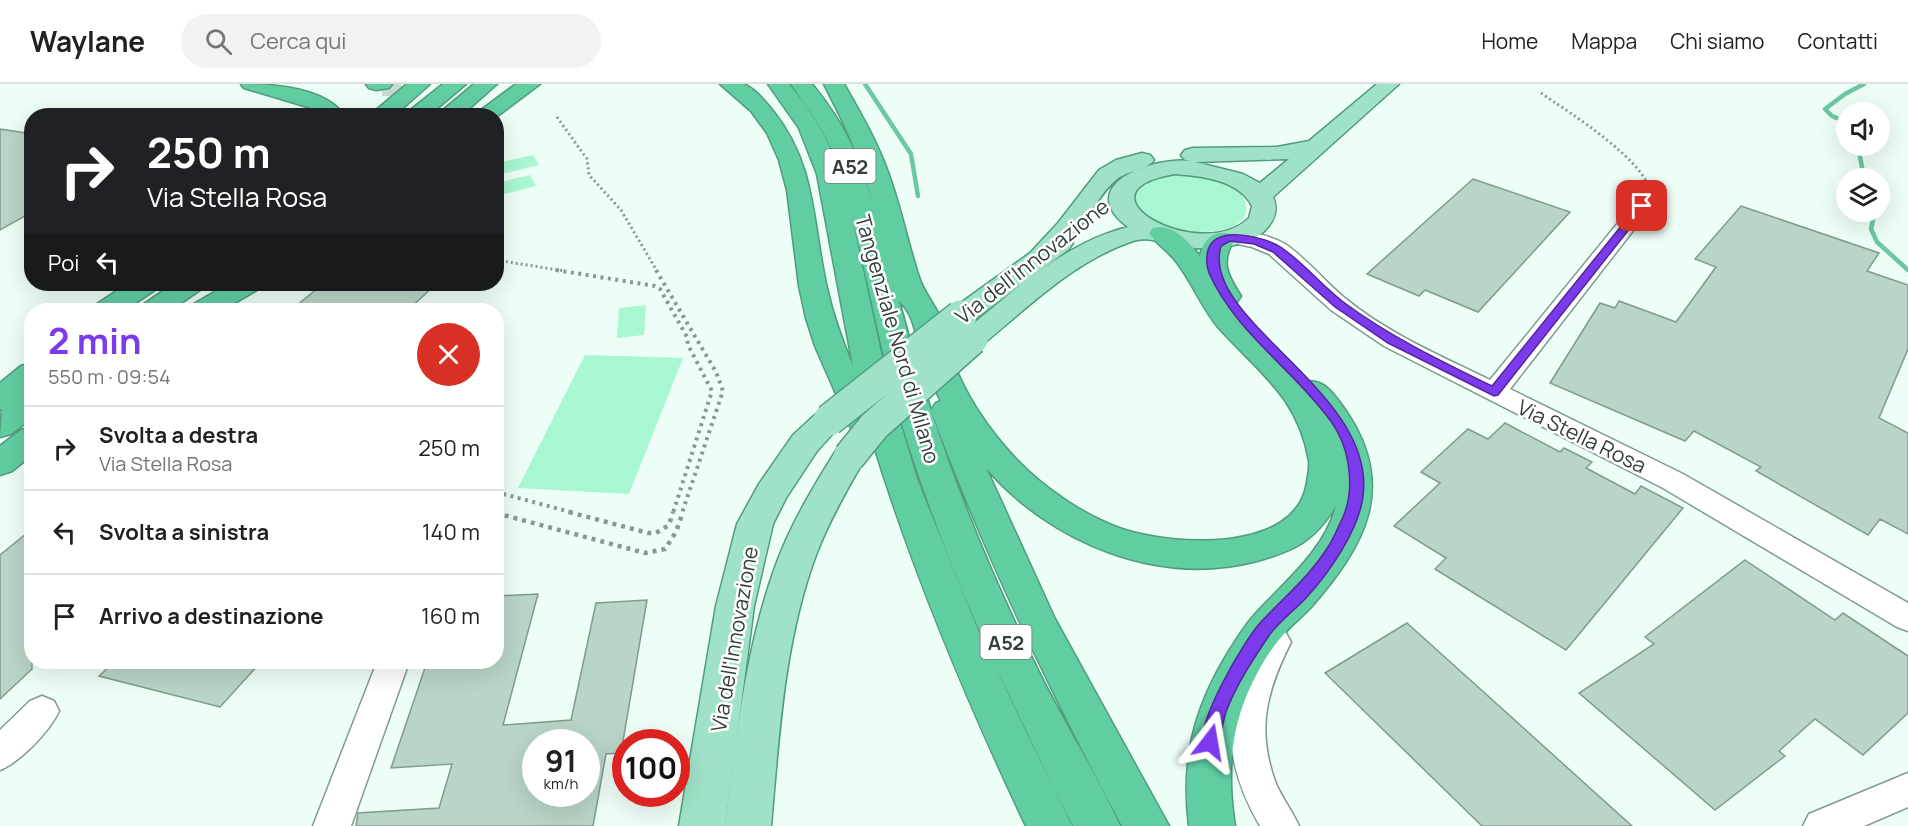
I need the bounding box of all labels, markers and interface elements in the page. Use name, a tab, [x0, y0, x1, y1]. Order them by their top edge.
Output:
search box	[181, 14, 601, 68]
text: Waylane	[30, 22, 145, 60]
icon: search	[202, 25, 235, 58]
text: Cerca qui	[250, 26, 346, 56]
text: Home	[1481, 27, 1538, 55]
text: Mappa	[1571, 27, 1637, 55]
text: Chi siamo	[1670, 27, 1765, 55]
text: Contatti	[1798, 27, 1878, 55]
map controls	[1836, 102, 1890, 222]
button: sound	[1836, 102, 1890, 156]
text: 250 m	[147, 123, 270, 181]
icon: right	[48, 132, 126, 210]
road number: A52	[824, 149, 876, 183]
button: layers	[1836, 168, 1890, 222]
text: Via Stella Rosa	[147, 178, 327, 215]
pin	[1616, 180, 1667, 231]
icon: arrive	[1625, 189, 1658, 222]
street label: Via dell'Innovazione	[949, 192, 1115, 330]
street label: Tangenziale Nord di Milano	[849, 211, 947, 467]
icon: left	[91, 246, 124, 279]
text: Poi	[48, 248, 79, 278]
text: 2 min	[48, 316, 142, 365]
button: close	[417, 323, 480, 386]
text: 550 m · 09:54	[48, 363, 171, 390]
street label: Via Stella Rosa	[1513, 393, 1651, 479]
text: Svolta a destra	[99, 420, 258, 450]
icon: right	[48, 432, 81, 465]
text: 250 m	[418, 433, 480, 463]
text: Via Stella Rosa	[99, 450, 232, 477]
icon: left	[48, 516, 81, 549]
text: Svolta a sinistra	[99, 517, 269, 547]
text: 140 m	[422, 517, 480, 547]
street label: Via dell'Innovazione	[704, 544, 764, 734]
icon: arrive	[48, 600, 81, 633]
text: Arrivo a destinazione	[99, 601, 323, 631]
text: 160 m	[421, 601, 480, 631]
road number: A52	[980, 625, 1032, 659]
position arrow	[1178, 710, 1242, 774]
speed limit sign: 100	[612, 729, 690, 807]
text: 91	[545, 740, 577, 781]
text: km/h	[544, 773, 578, 794]

